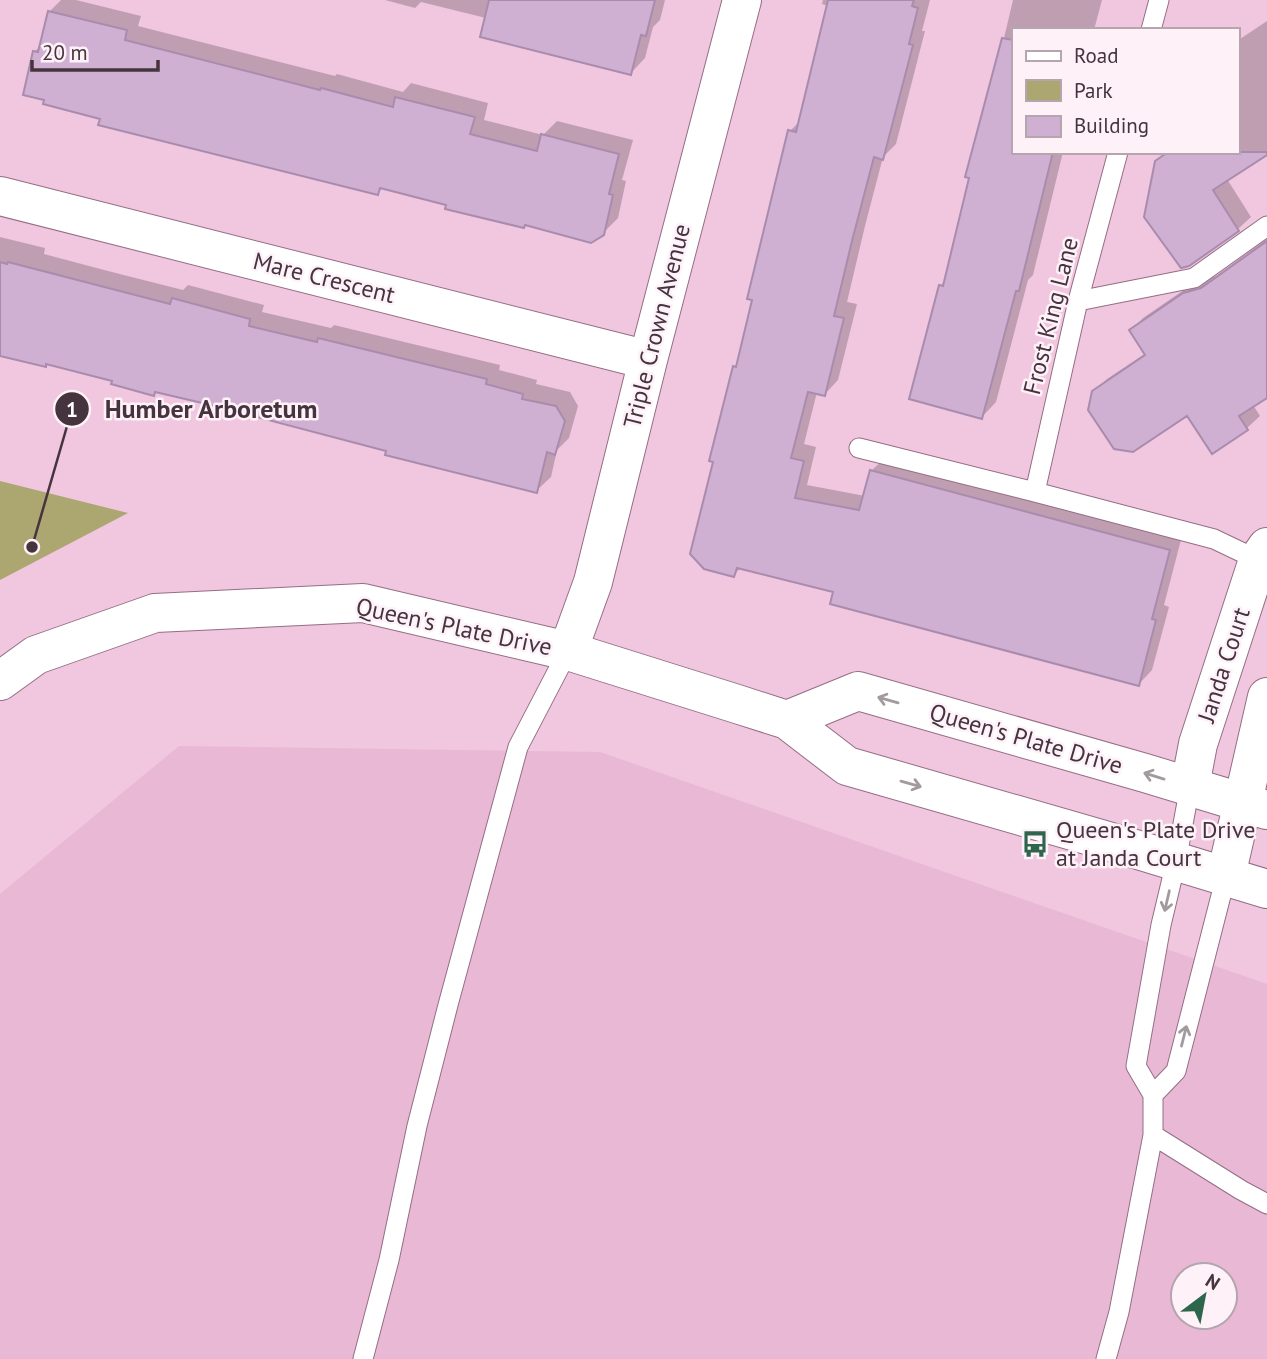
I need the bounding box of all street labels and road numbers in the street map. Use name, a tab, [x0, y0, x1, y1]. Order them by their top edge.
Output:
street label: Triple Crown Avenue	[616, 221, 697, 431]
street label: Frost King Lane	[1016, 234, 1085, 398]
street label: Mare Crescent	[250, 245, 398, 310]
street label: Queen's Plate Drive	[353, 591, 555, 662]
street label: Janda Court	[1190, 604, 1257, 727]
street label: Queen's Plate Drive	[926, 696, 1126, 781]

